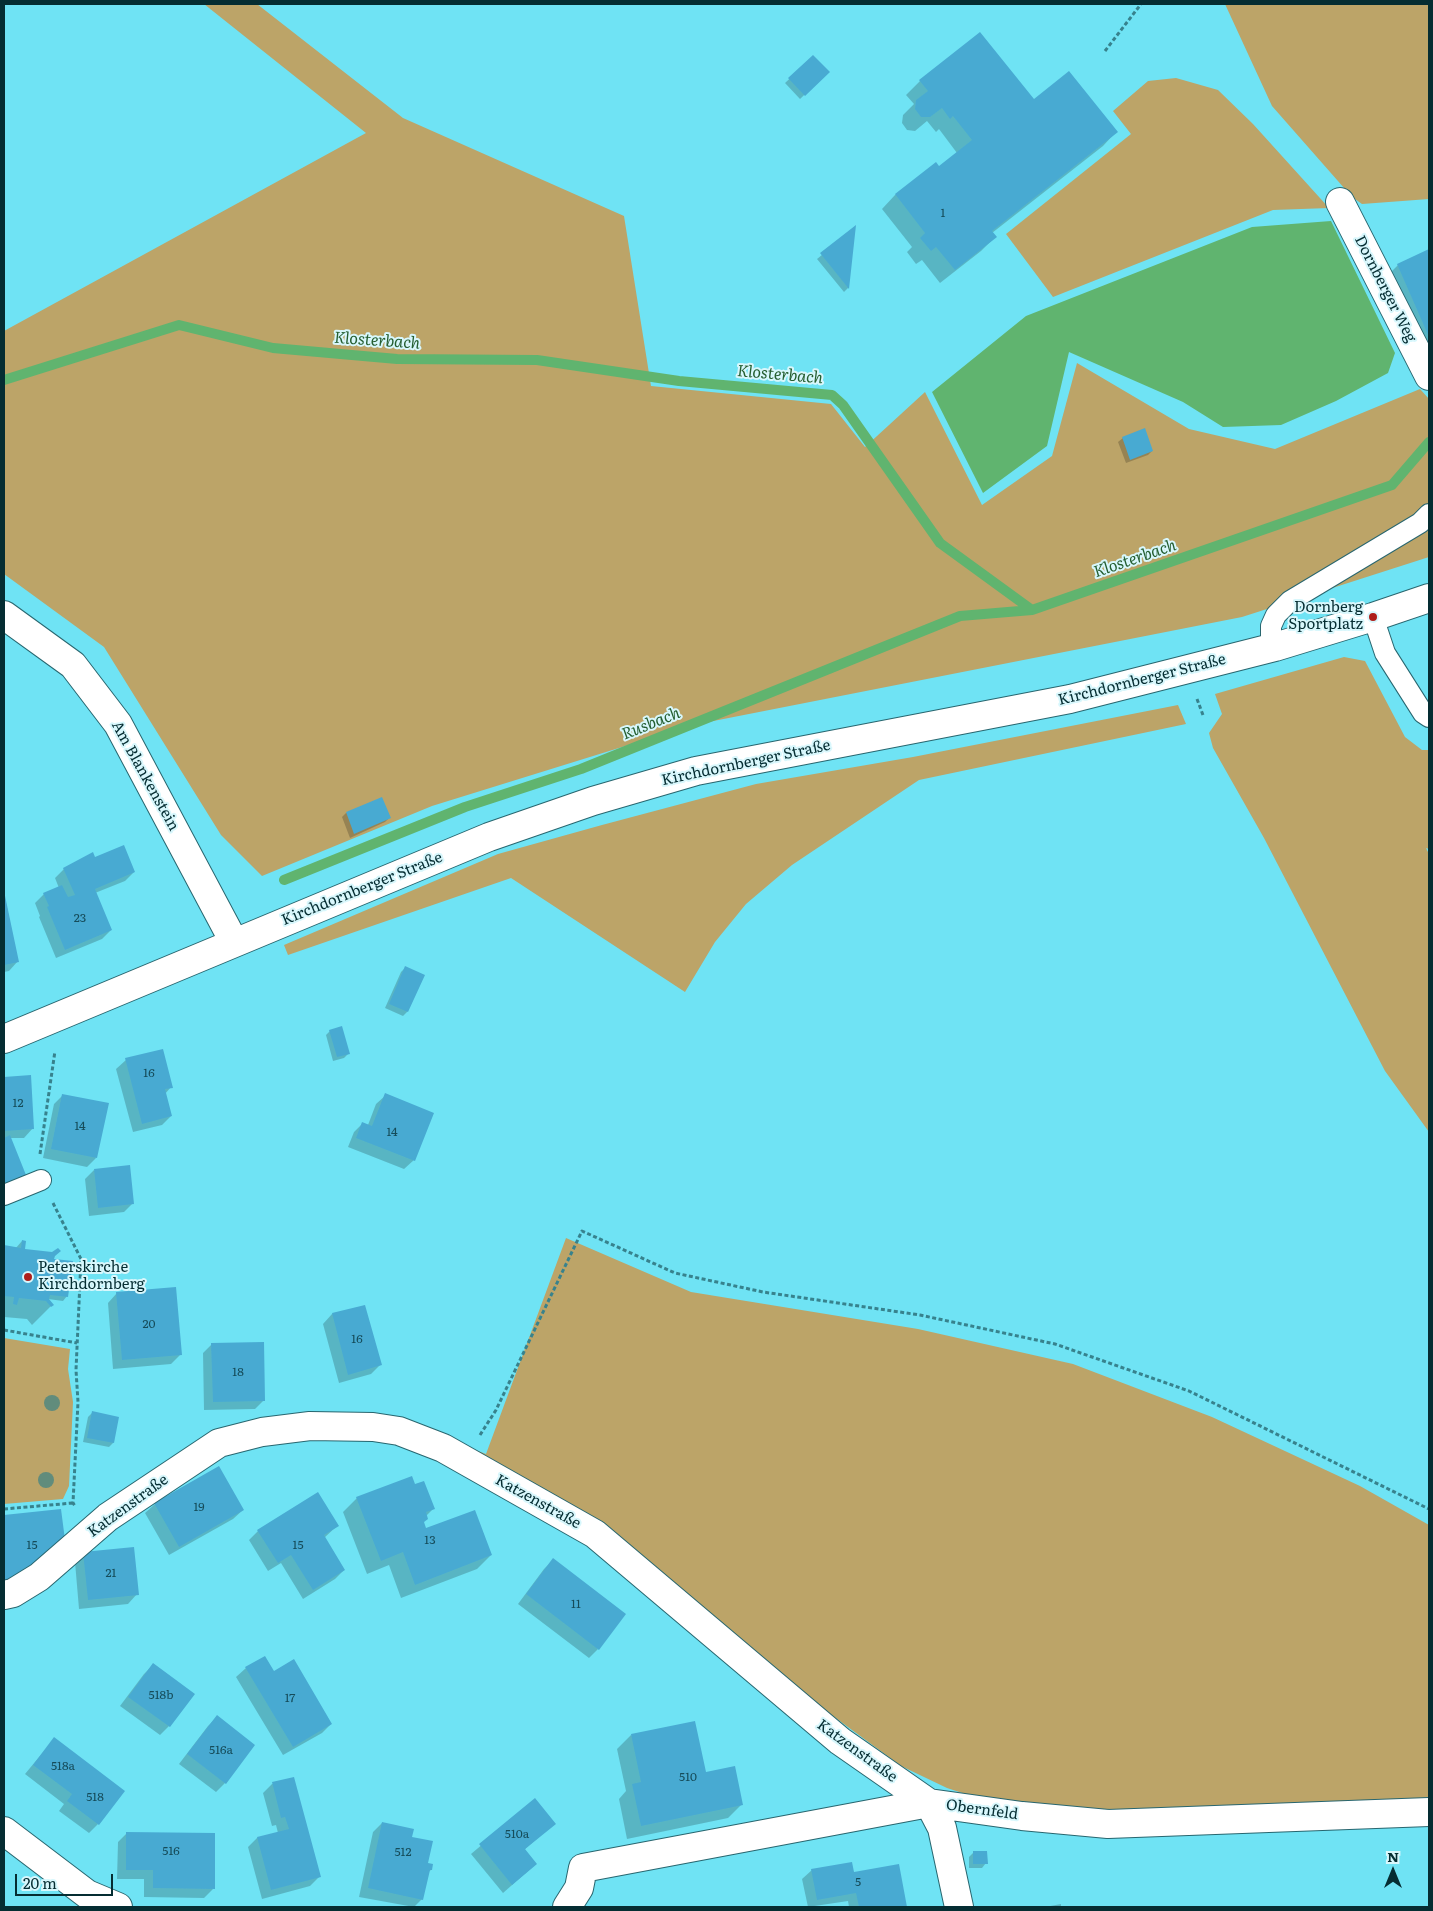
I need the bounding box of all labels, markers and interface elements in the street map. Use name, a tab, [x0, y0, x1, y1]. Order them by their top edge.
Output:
house number: 1	[941, 206, 945, 220]
street label: Dornberger Weg	[1350, 233, 1420, 345]
water label: Klosterbach	[333, 328, 421, 354]
water label: Klosterbach	[736, 362, 824, 388]
water label: Klosterbach	[1091, 536, 1179, 582]
place label: Dornberg Sportplatz	[1288, 599, 1363, 634]
marker: Dornberg Sportplatz	[1367, 611, 1379, 623]
street label: Kirchdornberger Straße	[1056, 650, 1228, 710]
water label: Rusbach	[619, 704, 683, 744]
street label: Am Blankenstein	[107, 718, 183, 834]
street label: Kirchdornberger Straße	[660, 736, 832, 790]
street label: Kirchdornberger Straße	[279, 848, 445, 930]
house number: 23	[74, 911, 86, 925]
house number: 16	[143, 1066, 155, 1080]
house number: 12	[13, 1096, 23, 1110]
house number: 14	[74, 1119, 86, 1133]
house number: 14	[386, 1125, 398, 1139]
place label: Peterskirche Kirchdornberg	[38, 1259, 145, 1294]
marker: Peterskirche Kirchdornberg	[22, 1271, 34, 1283]
house number: 20	[142, 1317, 156, 1331]
house number: 16	[351, 1332, 363, 1346]
house number: 18	[232, 1365, 244, 1379]
street label: Katzenstraße	[84, 1471, 172, 1541]
street label: Katzenstraße	[492, 1471, 584, 1533]
house number: 19	[193, 1500, 205, 1514]
house number: 13	[424, 1533, 436, 1547]
house number: 15	[27, 1538, 37, 1552]
house number: 15	[293, 1538, 303, 1552]
house number: 21	[106, 1566, 116, 1580]
house number: 11	[571, 1597, 581, 1611]
house number: 518b	[149, 1688, 173, 1702]
house number: 17	[285, 1691, 295, 1705]
street label: Katzenstraße	[813, 1716, 901, 1786]
house number: 516a	[209, 1743, 233, 1757]
house number: 518a	[51, 1759, 75, 1773]
house number: 510	[679, 1770, 697, 1784]
house number: 518	[86, 1790, 104, 1804]
street label: Obernfeld	[945, 1796, 1019, 1824]
house number: 510a	[505, 1827, 529, 1841]
house number: 516	[162, 1844, 180, 1858]
house number: 512	[394, 1845, 412, 1859]
north arrow	[1368, 1846, 1418, 1896]
text: N	[1387, 1846, 1399, 1866]
scale bar	[18, 1864, 115, 1896]
text: 20 m	[23, 1871, 57, 1894]
house number: 5	[855, 1875, 861, 1889]

